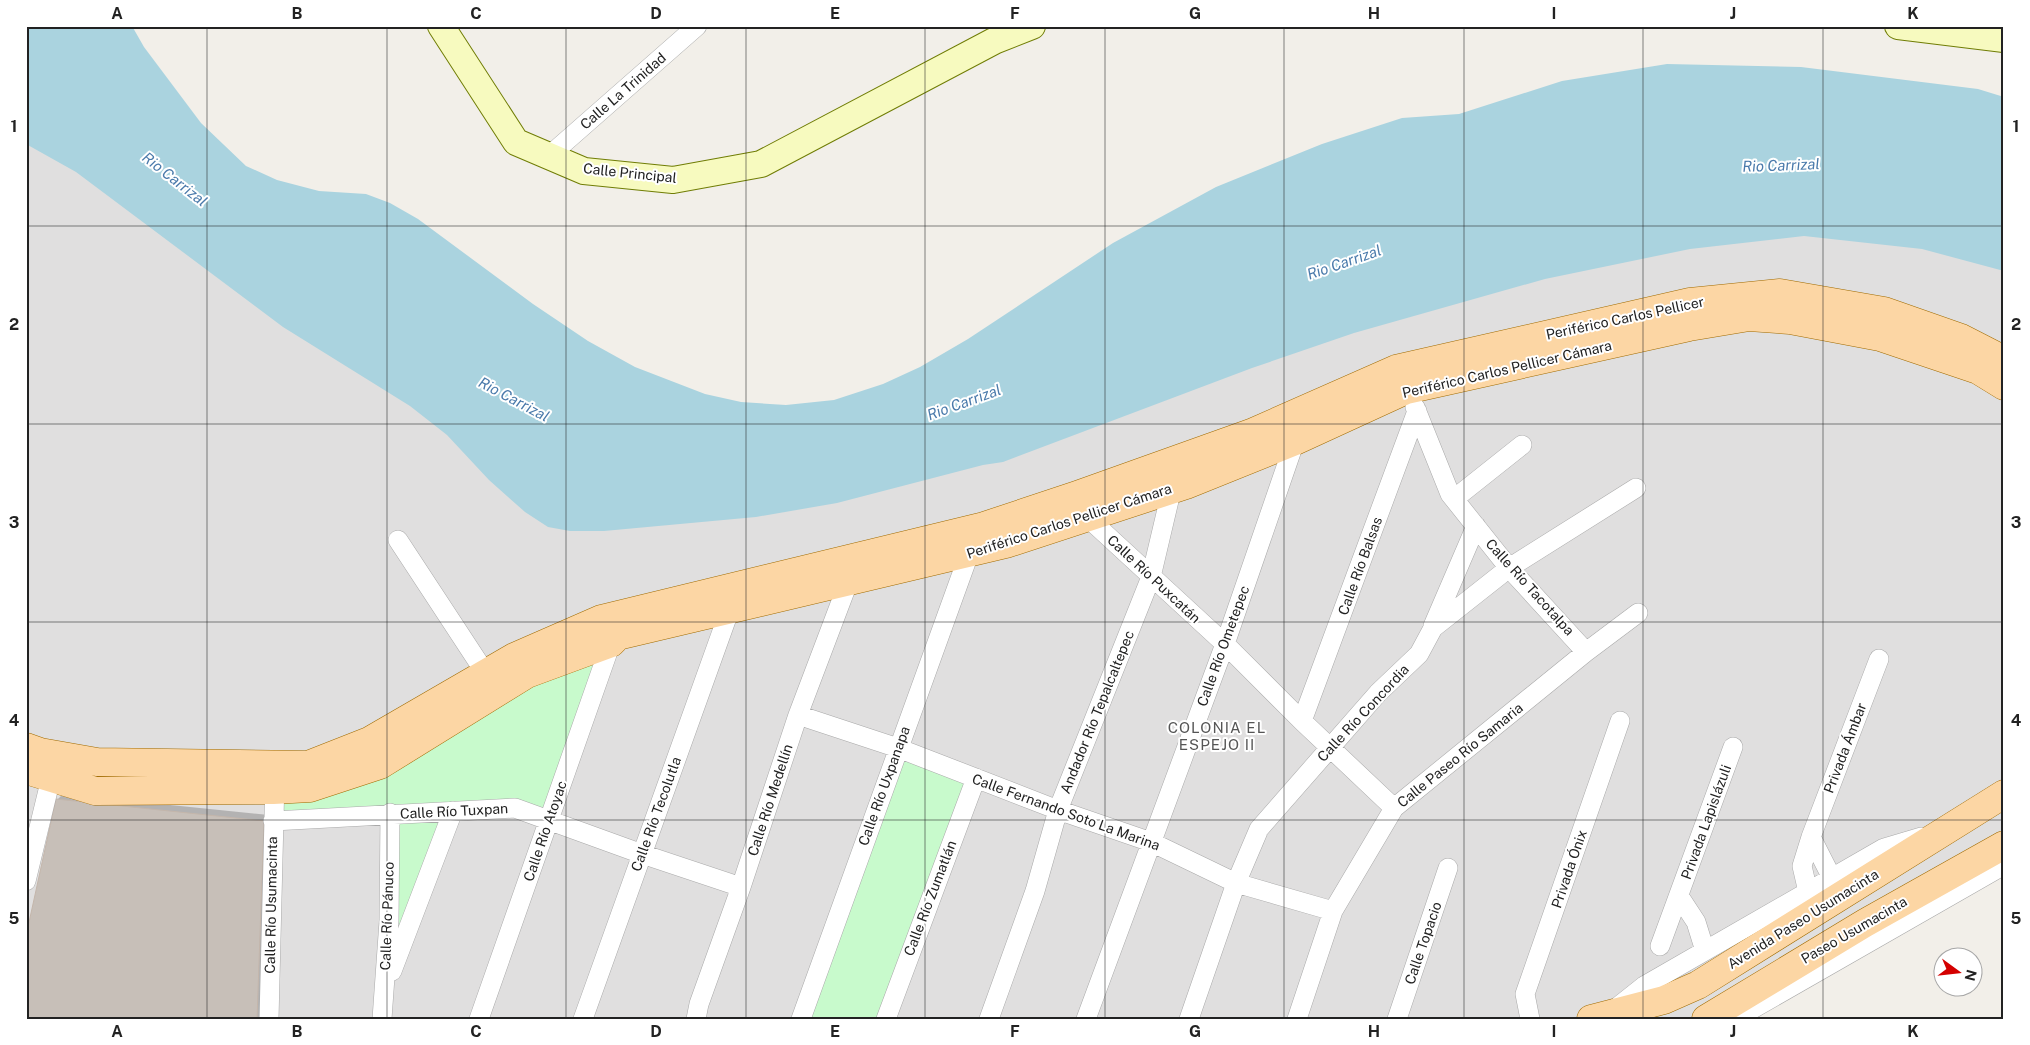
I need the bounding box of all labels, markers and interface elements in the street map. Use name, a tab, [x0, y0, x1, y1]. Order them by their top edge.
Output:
text: A	[111, 4, 123, 23]
text: B	[292, 4, 303, 23]
text: C	[470, 4, 482, 23]
text: D	[650, 4, 662, 23]
text: E	[830, 4, 840, 23]
text: F	[1010, 4, 1020, 23]
text: G	[1189, 4, 1201, 23]
text: H	[1368, 4, 1380, 23]
text: I	[1552, 4, 1556, 23]
text: J	[1730, 4, 1736, 23]
text: K	[1907, 4, 1919, 23]
street label: Calle La Trinidad	[577, 49, 669, 133]
text: 1	[11, 117, 17, 136]
text: 1	[2013, 117, 2019, 136]
water label: Rio Carrizal	[139, 148, 211, 210]
water label: Rio Carrizal	[1742, 155, 1820, 175]
street label: Calle Principal	[583, 160, 677, 186]
water label: Rio Carrizal	[1305, 241, 1383, 283]
street label: Periférico Carlos Pellicer	[1545, 293, 1705, 343]
text: 2	[9, 315, 19, 334]
text: 2	[2011, 315, 2021, 334]
street label: Periférico Carlos Pellicer Cámara	[1401, 337, 1613, 401]
water label: Rio Carrizal	[476, 373, 552, 425]
water label: Rio Carrizal	[925, 381, 1003, 423]
street label: Periférico Carlos Pellicer Cámara	[964, 480, 1174, 562]
text: 3	[9, 513, 19, 532]
text: 3	[2011, 513, 2021, 532]
street label: Calle Río Balsas	[1335, 515, 1385, 617]
street label: Calle Río Puxcatán	[1104, 532, 1204, 626]
street label: Calle Río Tacotalpa	[1483, 536, 1577, 638]
street label: Calle Río Ometepec	[1194, 583, 1252, 709]
street label: Andador Río Tepalcaltepec	[1057, 628, 1137, 796]
street label: Calle Río Concordia	[1314, 661, 1412, 765]
street label: Calle Paseo Río Samaria	[1394, 699, 1526, 811]
street label: Privada Ámbar	[1819, 700, 1870, 795]
text: 4	[9, 711, 20, 730]
text: 4	[2011, 711, 2022, 730]
district label: COLONIA EL ESPEJO II	[1168, 719, 1266, 753]
street label: Calle Río Uxpanapa	[855, 724, 913, 848]
street label: Calle Río Medellín	[744, 742, 796, 858]
street label: Calle Río Tecolutla	[628, 755, 684, 873]
street label: Privada Lapislázuli	[1678, 762, 1734, 882]
street label: Calle Fernando Soto La Marina	[970, 770, 1162, 854]
street label: Calle Río Atoyac	[520, 779, 570, 883]
street label: Calle Río Tuxpan	[400, 800, 508, 822]
street label: Privada Ónix	[1546, 827, 1590, 910]
street label: Calle Río Usumacinta	[262, 836, 280, 974]
street label: Calle Río Zumatlán	[901, 838, 959, 958]
street label: Calle Río Pánuco	[377, 861, 397, 971]
street label: Avenida Paseo Usumacinta	[1724, 866, 1882, 972]
street label: Paseo Usumacinta	[1798, 893, 1910, 967]
street label: Calle Topacio	[1401, 899, 1445, 987]
text: 5	[9, 909, 20, 928]
text: 5	[2011, 909, 2022, 928]
north arrow	[1932, 948, 1982, 998]
text: N	[1961, 968, 1980, 983]
text: A	[111, 1022, 123, 1041]
text: B	[292, 1022, 303, 1041]
text: C	[470, 1022, 482, 1041]
text: D	[650, 1022, 662, 1041]
text: E	[830, 1022, 840, 1041]
text: F	[1010, 1022, 1020, 1041]
text: G	[1189, 1022, 1201, 1041]
text: H	[1368, 1022, 1380, 1041]
text: I	[1552, 1022, 1556, 1041]
text: J	[1730, 1022, 1736, 1041]
text: K	[1907, 1022, 1919, 1041]

